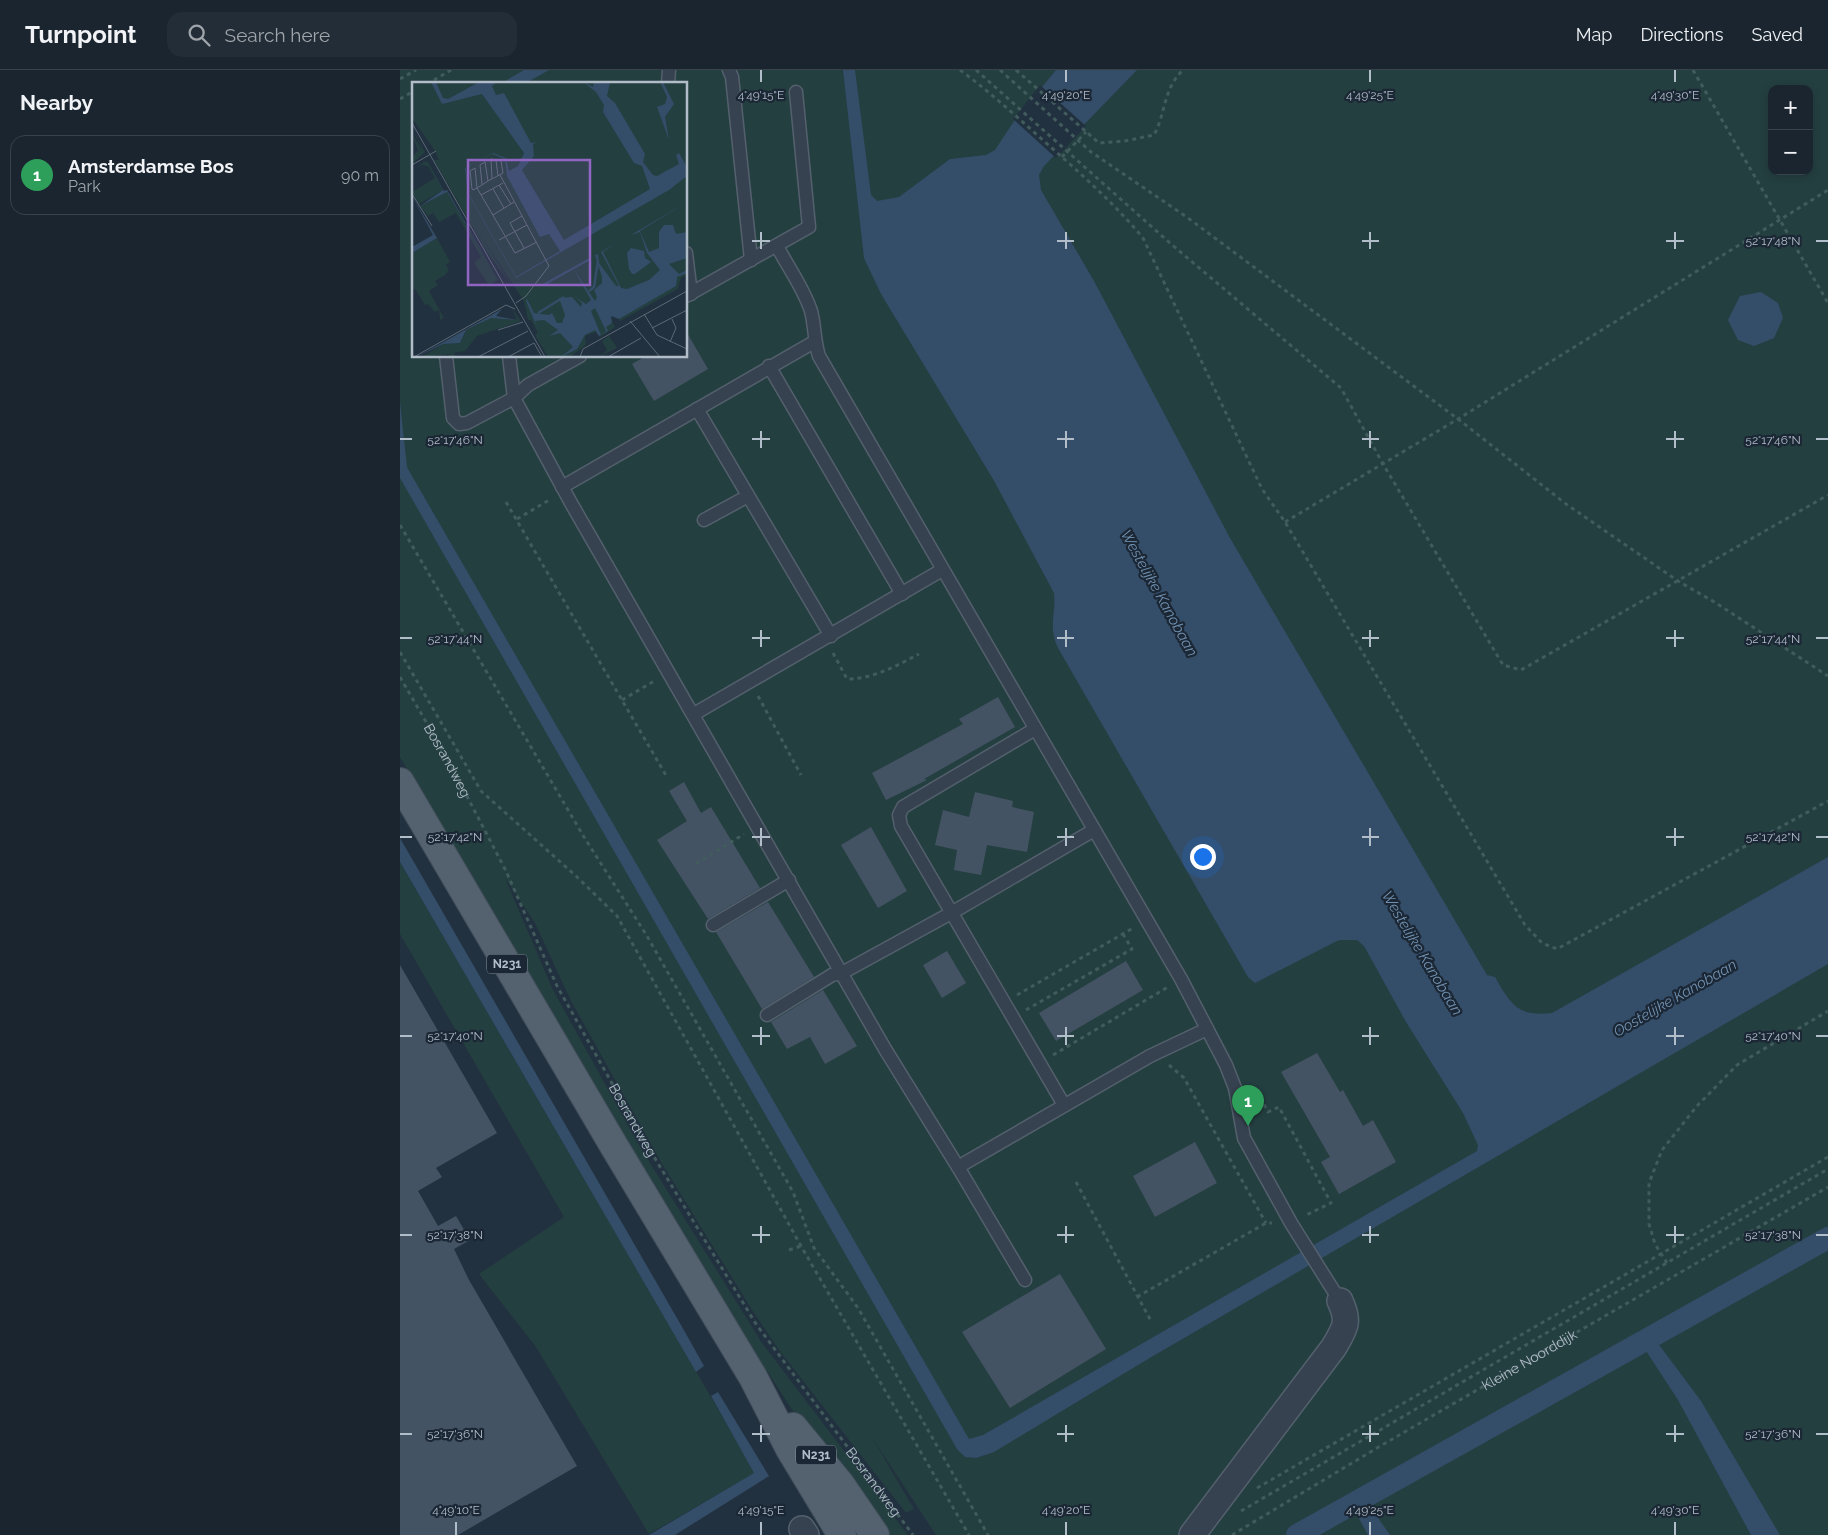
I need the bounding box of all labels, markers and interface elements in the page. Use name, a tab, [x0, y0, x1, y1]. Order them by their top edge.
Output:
search box	[167, 12, 517, 57]
text: Turnpoint	[25, 20, 137, 49]
icon: search	[185, 21, 213, 49]
text: Search here	[225, 24, 330, 46]
text: Map	[1576, 24, 1612, 45]
text: Directions	[1640, 24, 1724, 45]
text: Saved	[1752, 24, 1803, 45]
inset map	[412, 82, 688, 358]
map controls	[1768, 85, 1813, 175]
button: +	[1768, 85, 1813, 130]
text: 4°49'15"E	[738, 88, 784, 102]
text: 4°49'20"E	[1042, 88, 1090, 102]
text: 4°49'25"E	[1346, 88, 1394, 102]
text: 4°49'30"E	[1651, 88, 1699, 102]
text: Nearby	[20, 90, 93, 115]
button: −	[1768, 130, 1813, 175]
text: Amsterdamse Bos	[68, 155, 234, 177]
text: 1	[33, 166, 41, 185]
text: 90 m	[341, 166, 379, 185]
text: Park	[68, 177, 101, 196]
text: 52°17'48"N	[1745, 234, 1801, 248]
text: 52°17'46"N	[427, 433, 483, 447]
text: 52°17'46"N	[1745, 433, 1801, 447]
water label: Westelijke Kanobaan	[1117, 527, 1201, 659]
text: 52°17'44"N	[428, 632, 482, 646]
text: 52°17'44"N	[1746, 632, 1800, 646]
street label: Bosrandweg	[421, 721, 474, 800]
text: 52°17'42"N	[428, 830, 482, 844]
text: 52°17'42"N	[1746, 830, 1800, 844]
your location	[1190, 844, 1216, 870]
water label: Westelijke Kanobaan	[1378, 888, 1466, 1018]
road number: N231	[487, 954, 527, 974]
water label: Oostelijke Kanobaan	[1610, 955, 1740, 1041]
text: 52°17'40"N	[427, 1029, 483, 1043]
text: 52°17'40"N	[1745, 1029, 1801, 1043]
street label: Bosrandweg	[606, 1081, 660, 1160]
pin: 1	[1232, 1085, 1264, 1126]
text: 52°17'38"N	[427, 1228, 483, 1242]
text: 52°17'38"N	[1745, 1228, 1801, 1242]
street label: Kleine Noorddijk	[1479, 1326, 1580, 1394]
text: 52°17'36"N	[427, 1427, 483, 1441]
text: 52°17'36"N	[1745, 1427, 1801, 1441]
street label: Bosrandweg	[843, 1444, 904, 1519]
road number: N231	[796, 1446, 836, 1464]
text: 4°49'10"E	[432, 1503, 480, 1517]
text: 4°49'15"E	[738, 1503, 784, 1517]
text: 4°49'20"E	[1042, 1503, 1090, 1517]
text: 4°49'25"E	[1346, 1503, 1394, 1517]
text: 4°49'30"E	[1651, 1503, 1699, 1517]

